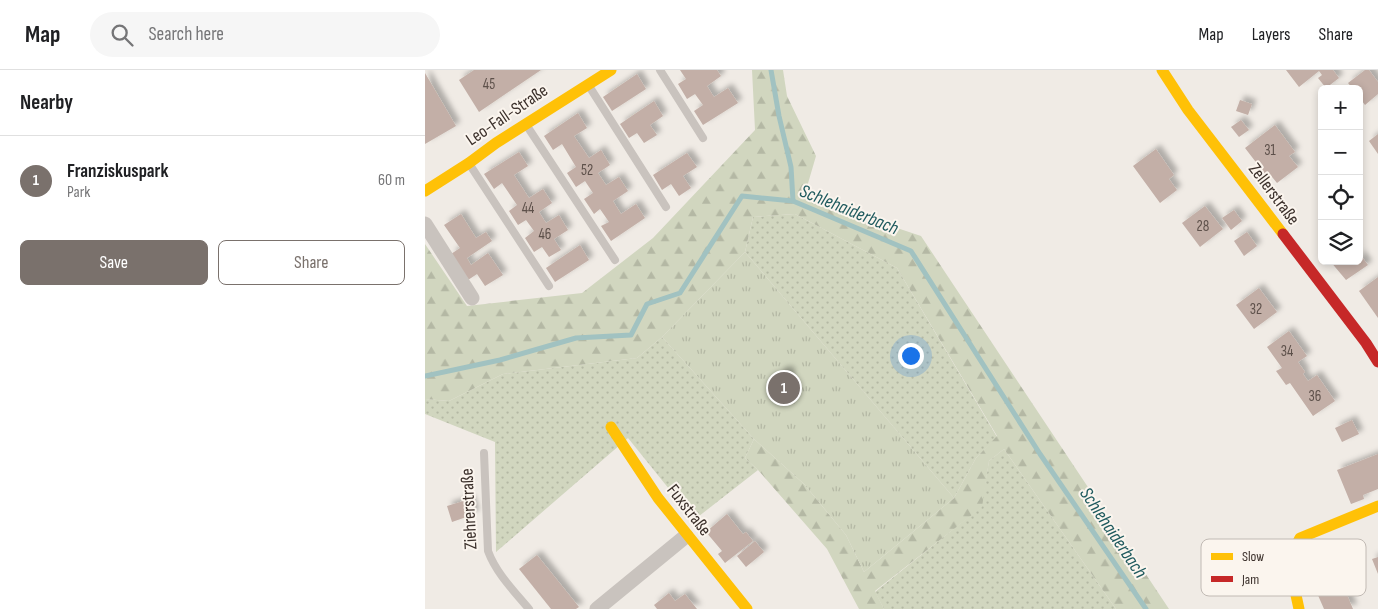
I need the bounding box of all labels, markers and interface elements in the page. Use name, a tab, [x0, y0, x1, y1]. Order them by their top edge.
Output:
search box	[90, 12, 440, 57]
text: Map	[25, 20, 60, 49]
icon: search	[108, 21, 136, 49]
text: Search here	[148, 23, 224, 46]
text: Map	[1199, 24, 1224, 45]
text: Layers	[1252, 24, 1291, 45]
text: Share	[1319, 24, 1353, 45]
house number: 45	[483, 75, 495, 94]
street label: Leo-Fall-Straße	[462, 80, 552, 150]
map controls	[1318, 85, 1363, 265]
button: +	[1318, 85, 1363, 130]
text: Nearby	[20, 90, 73, 115]
button: −	[1318, 130, 1363, 175]
house number: 31	[1264, 141, 1277, 160]
street label: Zellerstraße	[1244, 159, 1304, 229]
text: Franziskuspark	[67, 160, 169, 183]
house number: 52	[581, 161, 593, 180]
text: 1	[33, 171, 39, 190]
text: 60 m	[378, 171, 405, 190]
button: locate	[1318, 175, 1363, 220]
water label: Schlehaiderbach	[796, 180, 902, 240]
text: Park	[67, 183, 90, 202]
house number: 44	[522, 199, 534, 218]
house number: 28	[1197, 217, 1209, 236]
button: layers	[1318, 220, 1363, 265]
house number: 46	[539, 225, 551, 244]
button: Save	[20, 240, 208, 285]
button: Share	[218, 240, 405, 285]
house number: 32	[1250, 300, 1262, 319]
house number: 34	[1281, 342, 1293, 361]
your location	[898, 343, 924, 369]
pin: 1	[768, 369, 800, 407]
house number: 36	[1309, 387, 1321, 406]
street label: Ziehrerstraße	[456, 468, 482, 550]
street label: Fuxstraße	[662, 480, 716, 540]
water label: Schlehaiderbach	[1074, 483, 1152, 583]
legend	[1201, 539, 1366, 596]
text: Slow	[1242, 548, 1264, 565]
text: Jam	[1241, 571, 1259, 588]

